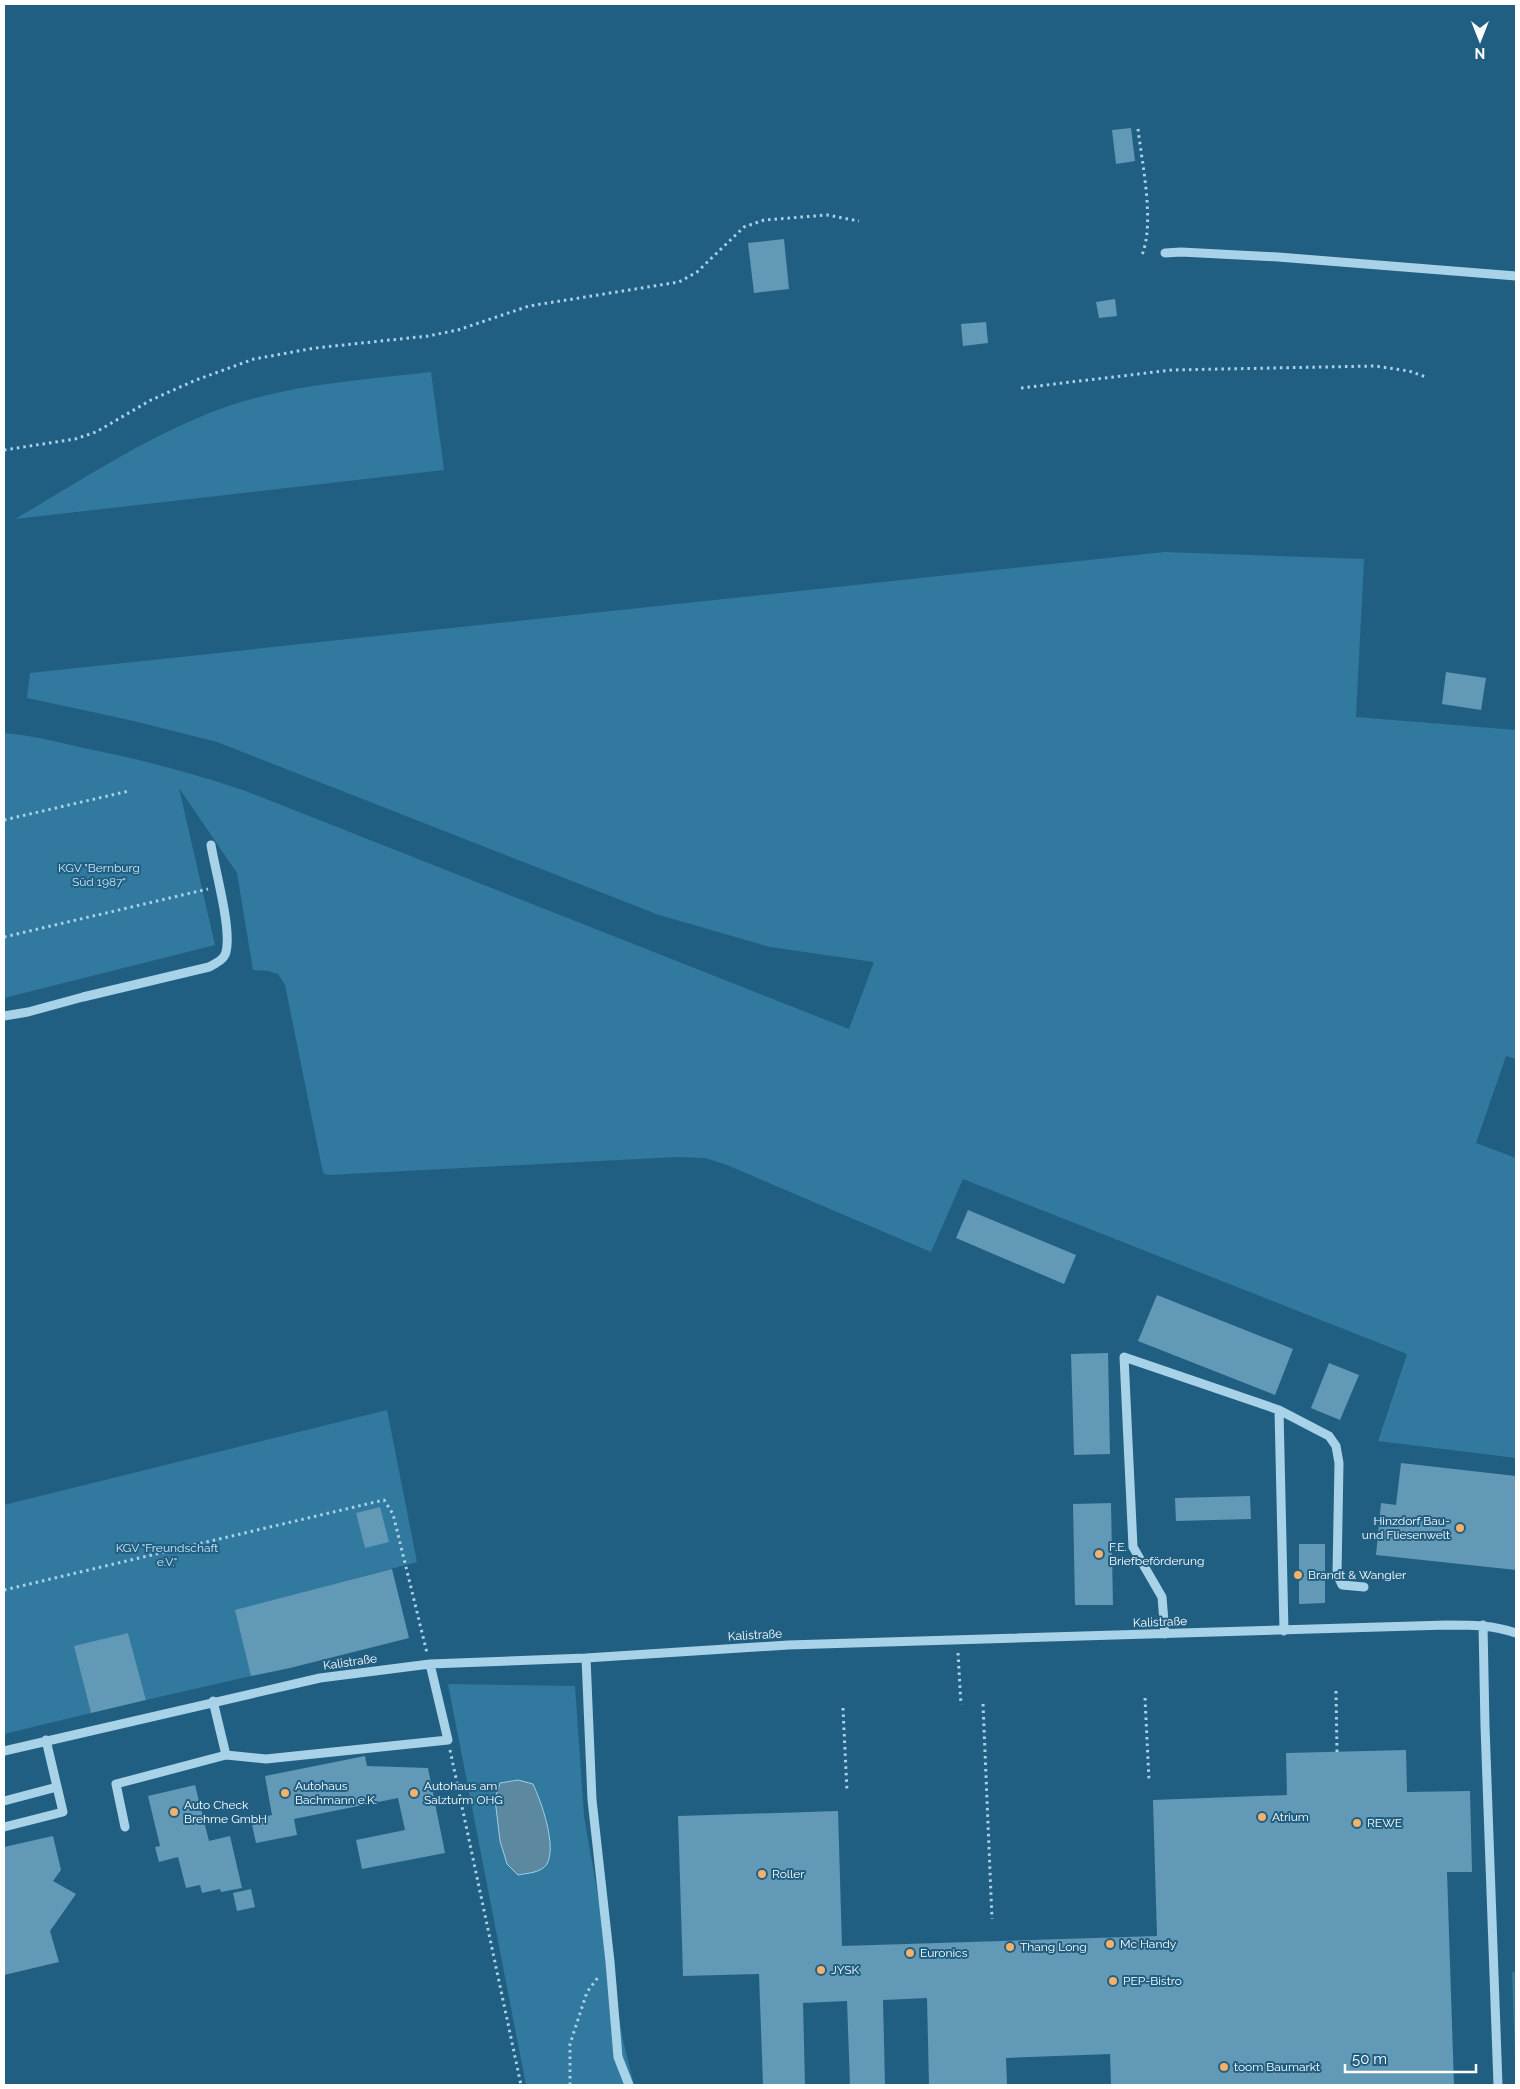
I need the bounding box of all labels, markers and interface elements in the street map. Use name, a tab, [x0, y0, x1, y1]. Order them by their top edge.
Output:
north arrow	[1455, 15, 1505, 65]
text: N	[1475, 45, 1485, 61]
park label: KGV "Bernburg Süd 1987"	[58, 861, 140, 889]
place label: Hinzdorf Bau- und Fliesenwelt	[1362, 1514, 1450, 1542]
marker: Hinzdorf Bau- und Fliesenwelt	[1454, 1522, 1466, 1534]
place label: F.E. Briefbeförderung	[1109, 1540, 1204, 1568]
park label: KGV "Freundschaft e.V."	[116, 1541, 218, 1569]
marker: F.E. Briefbeförderung	[1093, 1548, 1105, 1560]
place label: Brandt & Wangler	[1308, 1568, 1407, 1582]
marker: Brandt & Wangler	[1292, 1569, 1304, 1581]
street label: Kalistraße	[1133, 1614, 1187, 1630]
street label: Kalistraße	[727, 1627, 783, 1643]
street label: Kalistraße	[322, 1651, 378, 1673]
place label: Autohaus Bachmann e.K.	[295, 1779, 377, 1807]
place label: Autohaus am Salzturm OHG	[424, 1779, 503, 1807]
marker: Autohaus Bachmann e.K.	[279, 1787, 291, 1799]
marker: Autohaus am Salzturm OHG	[408, 1787, 420, 1799]
place label: Auto Check Brehme GmbH	[184, 1798, 267, 1826]
marker: Auto Check Brehme GmbH	[168, 1806, 180, 1818]
place label: Atrium	[1272, 1810, 1309, 1824]
marker: Atrium	[1256, 1811, 1268, 1823]
place label: REWE	[1367, 1816, 1402, 1830]
marker: REWE	[1351, 1817, 1363, 1829]
place label: Roller	[772, 1867, 805, 1881]
marker: Roller	[756, 1868, 768, 1880]
place label: Mc Handy	[1120, 1937, 1177, 1951]
marker: Mc Handy	[1104, 1938, 1116, 1950]
place label: Thang Long	[1020, 1940, 1087, 1954]
marker: Thang Long	[1004, 1941, 1016, 1953]
place label: Euronics	[920, 1946, 968, 1960]
marker: Euronics	[904, 1947, 916, 1959]
place label: JYSK	[831, 1963, 860, 1977]
marker: JYSK	[815, 1964, 827, 1976]
place label: PEP-Bistro	[1123, 1974, 1182, 1988]
marker: PEP-Bistro	[1107, 1975, 1119, 1987]
scale bar	[1345, 2042, 1476, 2074]
text: 50 m	[1352, 2050, 1387, 2068]
place label: toom Baumarkt	[1234, 2060, 1320, 2074]
marker: toom Baumarkt	[1218, 2061, 1230, 2073]

